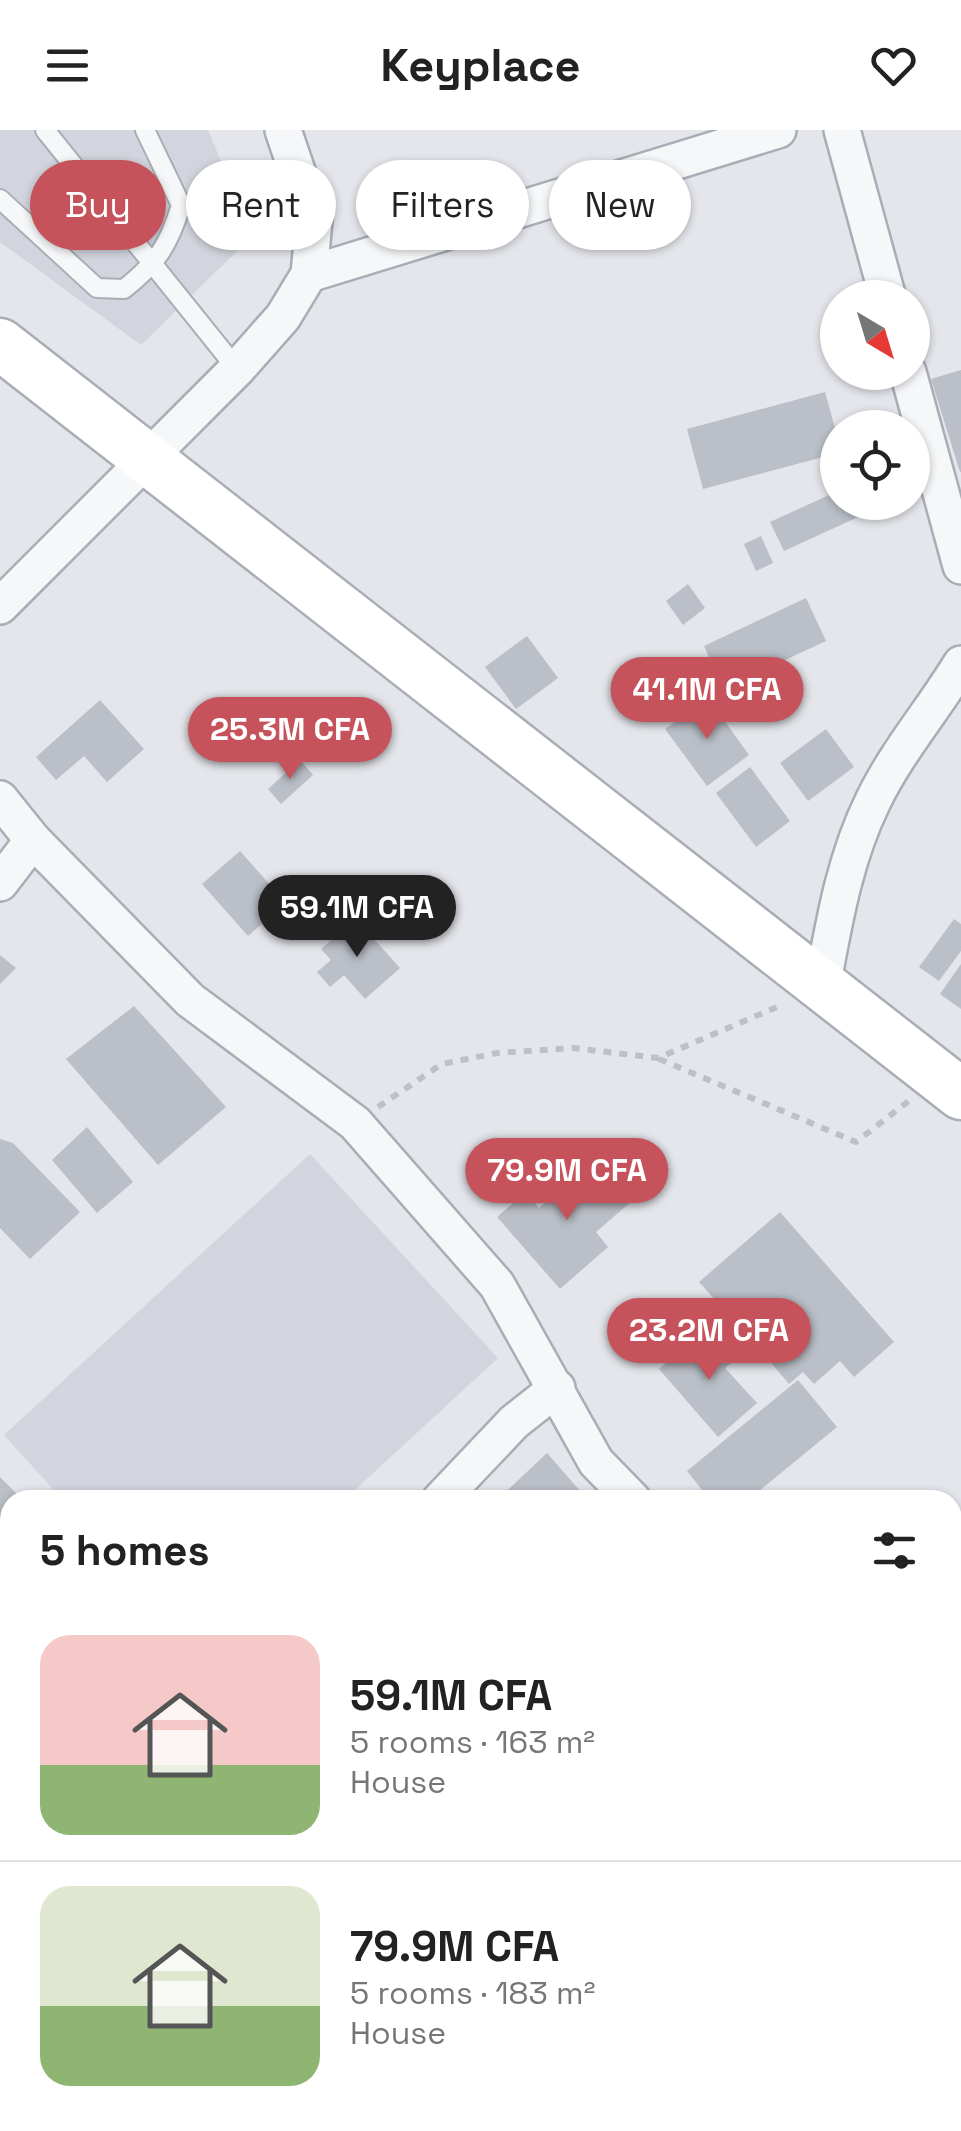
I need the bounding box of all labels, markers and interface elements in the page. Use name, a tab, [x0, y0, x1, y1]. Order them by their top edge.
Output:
text: Keyplace	[381, 37, 580, 94]
icon: menu	[40, 38, 95, 93]
icon: heart	[866, 38, 921, 93]
chip: Buy	[30, 160, 166, 250]
chip: Rent	[186, 160, 336, 250]
chip: Filters	[356, 160, 529, 250]
chip: New	[549, 160, 691, 250]
north arrow	[820, 280, 930, 390]
map controls	[820, 280, 930, 520]
button: locate	[820, 410, 930, 520]
pin: 41.1M CFA	[593, 657, 821, 742]
text: 41.1M CFA	[633, 669, 781, 709]
pin: 25.3M CFA	[176, 697, 404, 782]
text: 25.3M CFA	[210, 709, 370, 749]
pin: 59.1M CFA	[243, 875, 471, 960]
text: 59.1M CFA	[280, 887, 434, 927]
pin: 79.9M CFA	[453, 1138, 681, 1223]
text: 79.9M CFA	[487, 1150, 647, 1190]
pin: 23.2M CFA	[595, 1298, 823, 1383]
text: 23.2M CFA	[629, 1310, 789, 1350]
icon: filters	[867, 1523, 922, 1578]
text: 5 homes	[40, 1524, 210, 1577]
text: 59.1M CFA	[350, 1669, 552, 1722]
icon: home	[120, 1675, 240, 1795]
text: 5 rooms · 163 m²	[350, 1722, 595, 1762]
text: House	[350, 1762, 446, 1802]
text: 79.9M CFA	[350, 1920, 559, 1973]
icon: home	[120, 1926, 240, 2046]
text: 5 rooms · 183 m²	[350, 1973, 595, 2013]
text: House	[350, 2013, 446, 2053]

